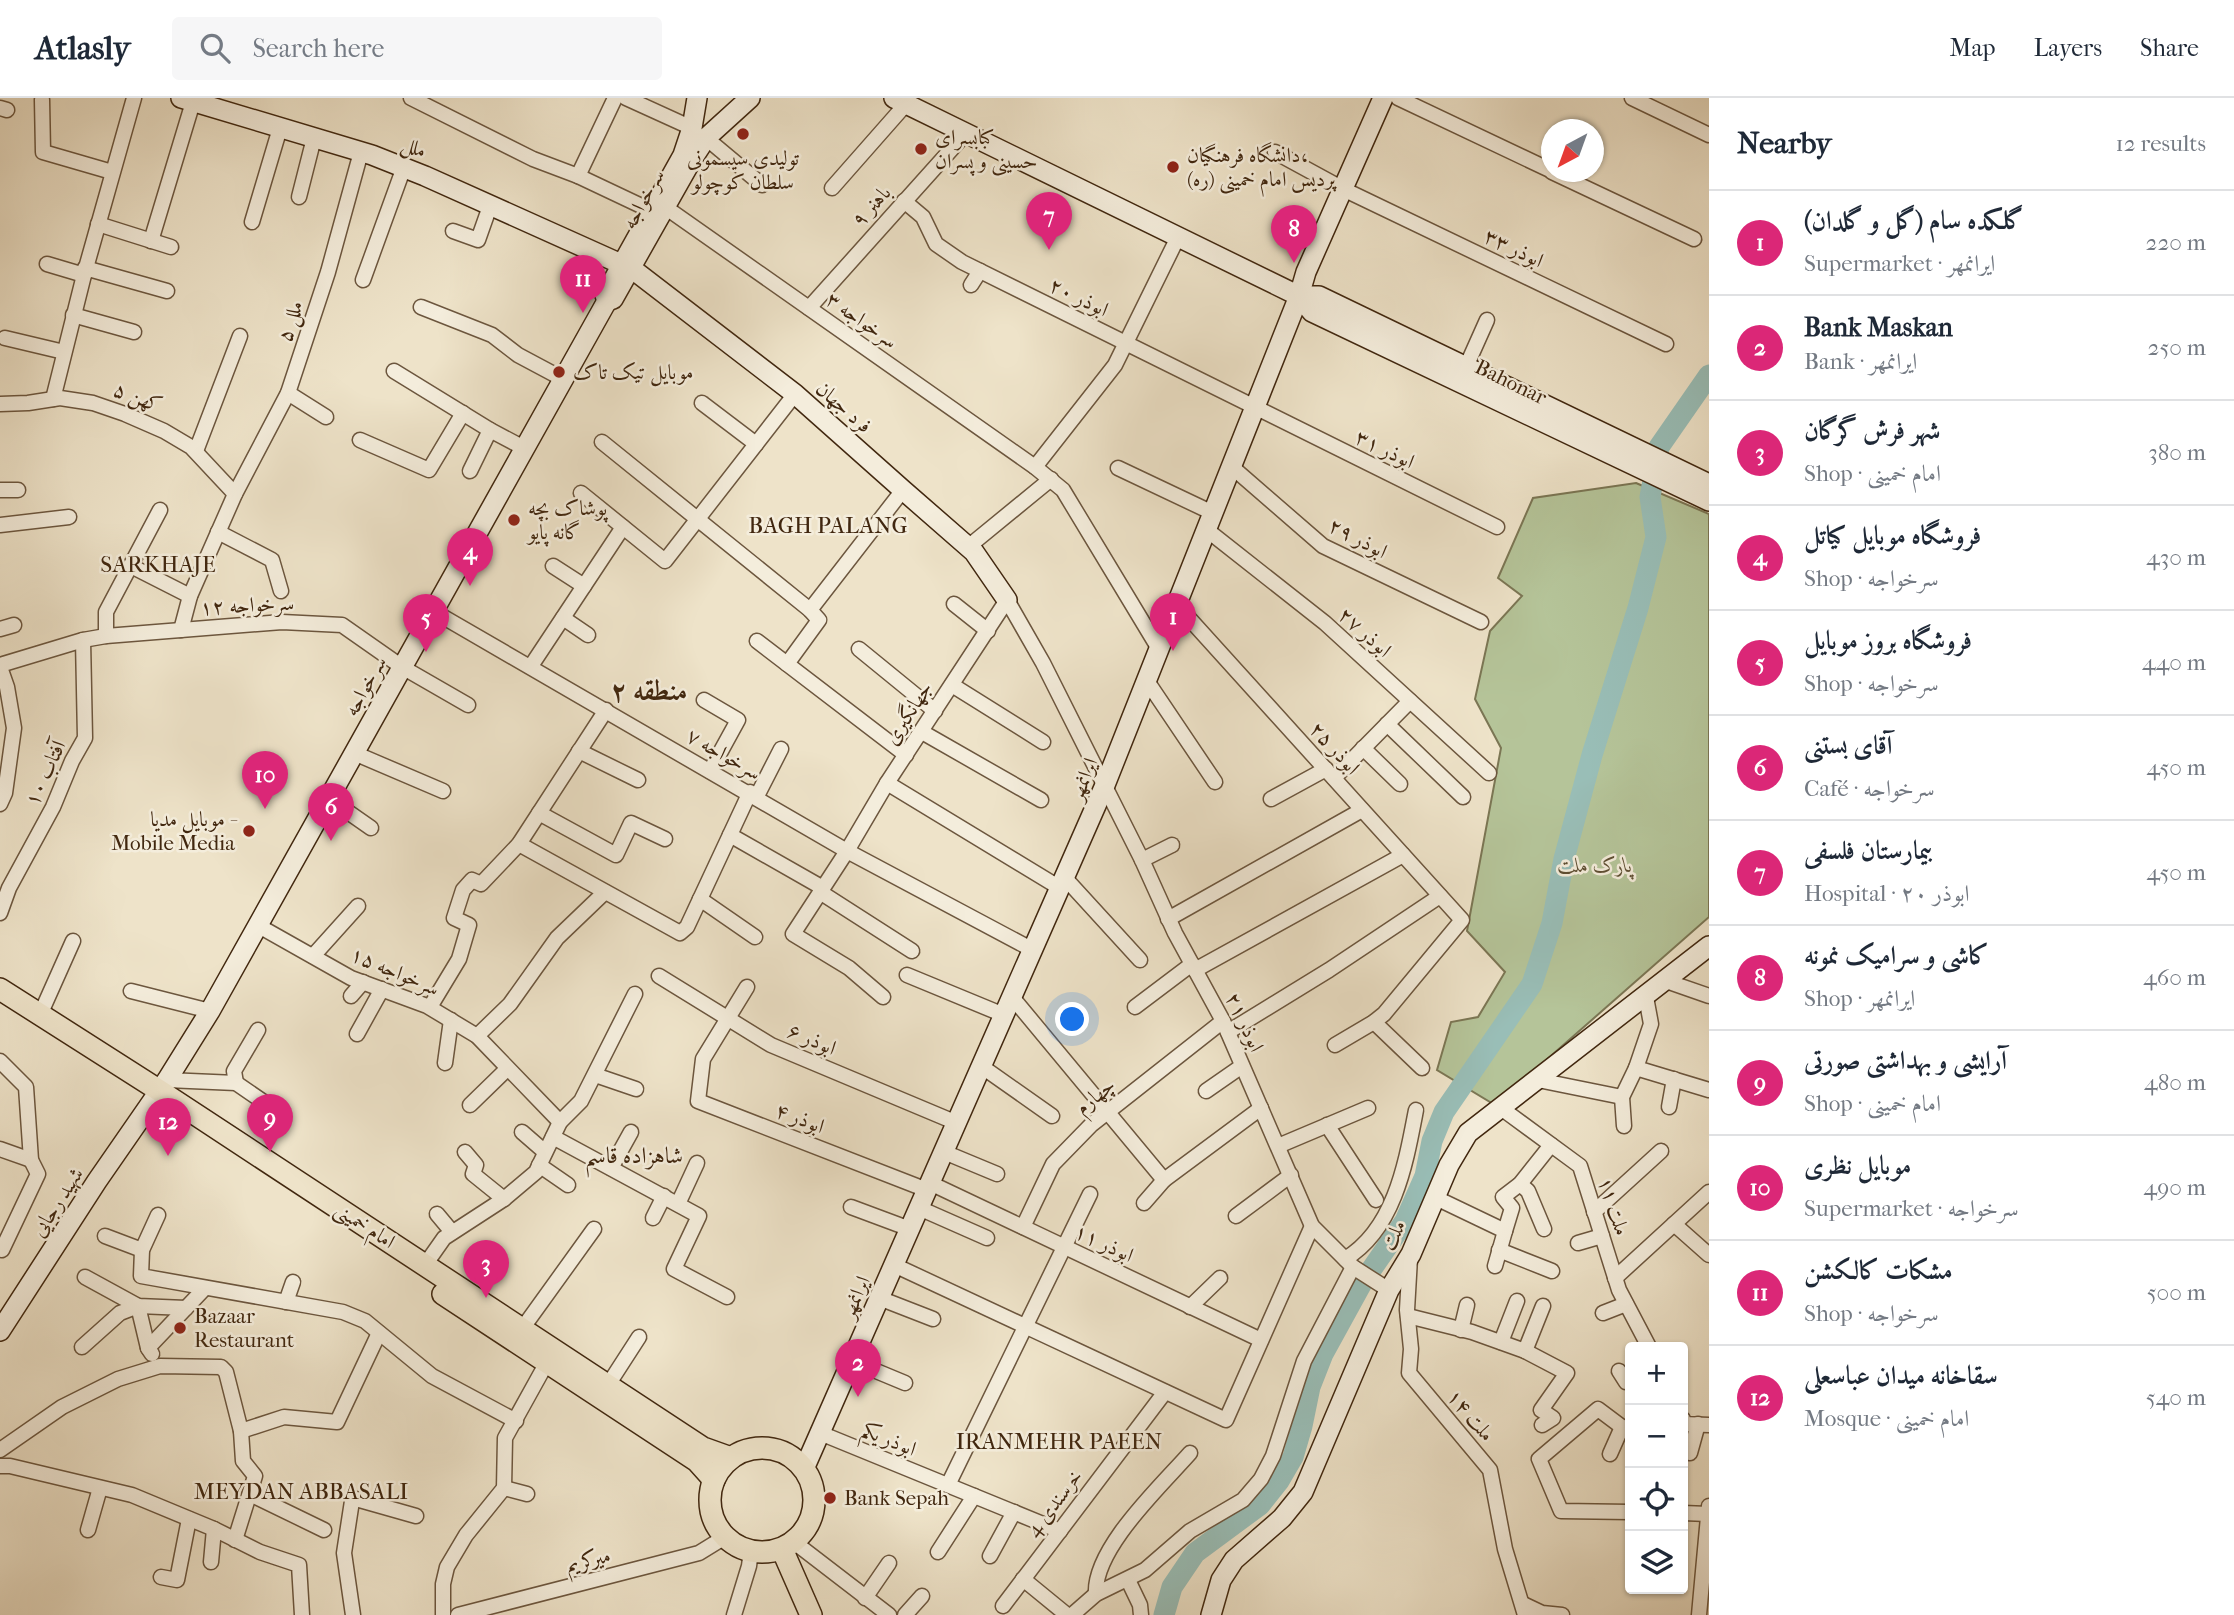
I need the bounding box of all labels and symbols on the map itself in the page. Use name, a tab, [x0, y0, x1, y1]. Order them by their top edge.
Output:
north arrow	[1541, 119, 1604, 182]
place label: کبابسرای حسینی و پسران	[935, 125, 1037, 176]
marker: تولیدی سیسمونی سلطان کوچولو	[735, 126, 751, 142]
street label: ملل	[397, 131, 430, 165]
marker: کبابسرای حسینی و پسران	[913, 141, 929, 157]
place label: دانشگاه فرهنگیان، پردیس امام خمینی (ره)	[1187, 142, 1338, 197]
place label: تولیدی سیسمونی سلطان کوچولو	[687, 146, 800, 196]
marker: دانشگاه فرهنگیان، پردیس امام خمینی (ره)	[1165, 159, 1181, 175]
street label: سرخواجه	[617, 165, 671, 234]
street label: ۹ باهنر	[846, 181, 896, 232]
pin: 7	[1026, 192, 1072, 250]
pin: 8	[1271, 205, 1317, 263]
street label: ابوذر ۳۳	[1480, 223, 1547, 273]
pin: 11	[560, 255, 606, 313]
street label: ابوذر ۲۰	[1045, 272, 1112, 322]
street label: سرخواجه ۳	[820, 287, 902, 355]
street label: ملل ۵	[272, 298, 310, 345]
street label: Bahonar	[1471, 354, 1551, 410]
place label: موبایل تیک تاک	[573, 360, 694, 387]
marker: موبایل تیک تاک	[551, 364, 567, 380]
street label: فرد جهان	[811, 376, 877, 439]
street label: ۵ کهن	[110, 377, 166, 419]
street label: ابوذر ۳۱	[1351, 424, 1418, 474]
place label: پوشاک بچه گانه پایو	[526, 496, 608, 547]
marker: پوشاک بچه گانه پایو	[506, 512, 522, 528]
district label: BAGH PALANG	[748, 512, 908, 539]
street label: ابوذر ۲۹	[1324, 513, 1391, 564]
pin: 4	[447, 528, 493, 586]
district label: SARKHAJE	[100, 551, 216, 578]
street label: ۱۲ سرخواجه	[199, 591, 295, 621]
pin: 1	[1150, 593, 1196, 651]
pin: 5	[403, 594, 449, 652]
street label: ابوذر ۲۷	[1333, 602, 1396, 663]
street label: سرخواجه	[339, 652, 393, 721]
district label: منطقه ۲	[611, 674, 687, 707]
street label: جهانگیری	[878, 676, 937, 749]
street label: ابوذر ۲۵	[1304, 717, 1365, 780]
street label: سرخواجه ۷	[682, 723, 765, 787]
street label: ۱۰ آفتاب	[19, 734, 72, 810]
pin: 10	[242, 751, 288, 809]
street label: ایرانمهر	[1063, 754, 1104, 806]
pin: 6	[308, 783, 354, 841]
place label: موبایل مدیا - Mobile Media	[111, 807, 238, 855]
marker: موبایل مدیا - Mobile Media	[241, 823, 257, 839]
park label: پارک ملت	[1558, 853, 1634, 880]
street label: سرخواجه ۱۵	[346, 942, 443, 1002]
street label: ۲۱ ابوذر	[1220, 989, 1269, 1056]
your location	[1055, 1002, 1089, 1036]
street label: ابوذر ۶	[784, 1018, 840, 1061]
street label: چهارم	[1070, 1073, 1124, 1124]
pin: 9	[247, 1094, 293, 1152]
pin: 12	[145, 1098, 191, 1156]
street label: ابوذر ۴	[772, 1098, 828, 1139]
district label: شاهزاده قاسم	[585, 1142, 683, 1178]
street label: شهید رجایی	[26, 1163, 90, 1242]
street label: ۱۱ ملت	[1593, 1174, 1635, 1238]
street label: امام خمینی	[327, 1197, 400, 1258]
street label: ملت	[1376, 1216, 1410, 1254]
street label: ابوذر ۱۱	[1070, 1219, 1137, 1268]
pin: 3	[463, 1240, 509, 1298]
street label: ایرانمهر	[834, 1272, 876, 1324]
place label: Bazaar Restaurant	[194, 1304, 295, 1352]
marker: Bazaar Restaurant	[172, 1320, 188, 1336]
pin: 2	[835, 1339, 881, 1397]
street label: ۱۴ ملت	[1443, 1384, 1499, 1446]
street label: ابوذر یکم	[855, 1417, 920, 1468]
district label: IRANMEHR PAEEN	[956, 1428, 1162, 1455]
street label: خرسندی 4	[1021, 1464, 1088, 1542]
district label: MEYDAN ABBASALI	[194, 1478, 408, 1505]
place label: Bank Sepah	[844, 1486, 949, 1510]
marker: Bank Sepah	[822, 1490, 838, 1506]
street label: میرکریم	[563, 1543, 614, 1583]

